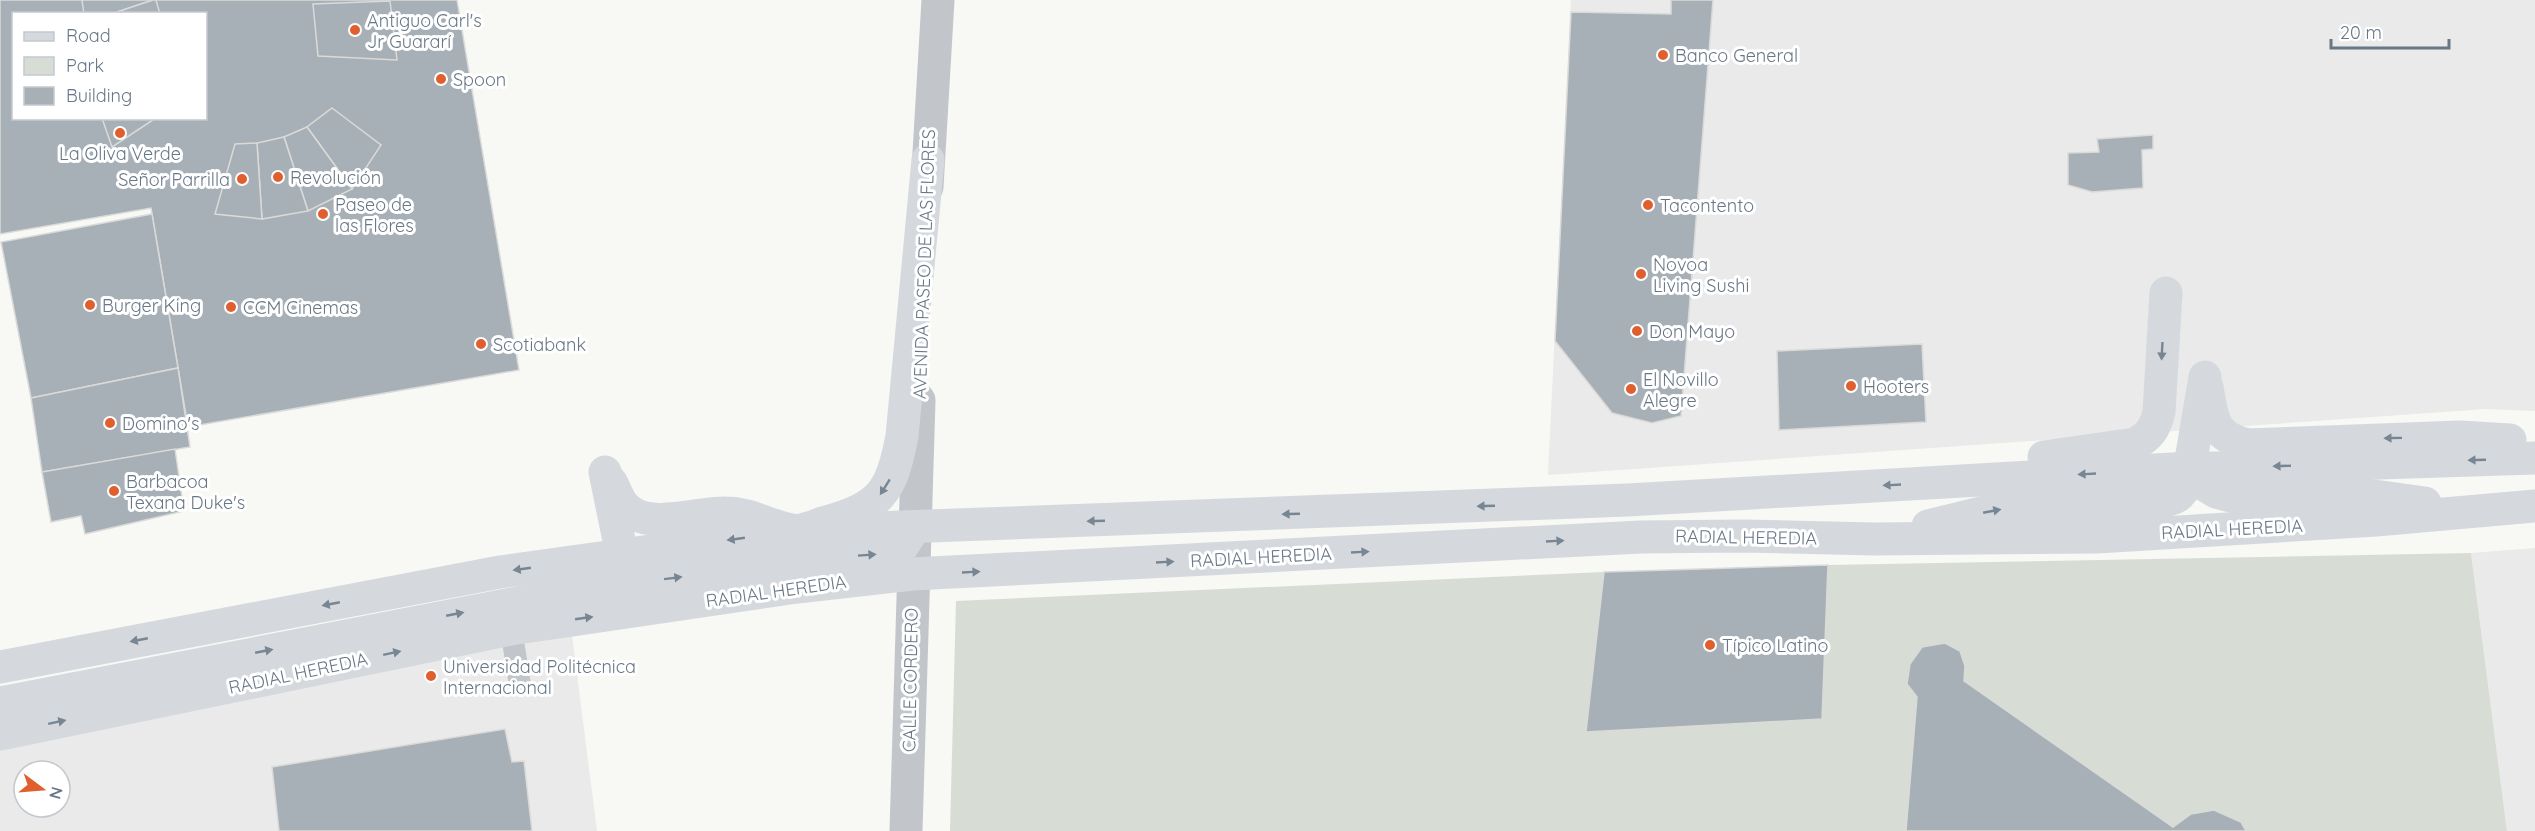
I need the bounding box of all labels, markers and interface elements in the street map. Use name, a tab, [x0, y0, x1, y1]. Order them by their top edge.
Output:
place label: Antiguo Carl's Jr Guararí	[367, 9, 482, 53]
legend	[12, 12, 207, 120]
scale bar	[2331, 12, 2450, 50]
text: 20 m	[2340, 21, 2382, 44]
marker: Antiguo Carl's Jr Guararí	[348, 23, 362, 37]
text: Road	[66, 24, 111, 47]
place label: Banco General	[1675, 44, 1798, 67]
marker: Banco General	[1656, 48, 1670, 62]
text: Park	[66, 54, 104, 77]
place label: Spoon	[453, 68, 506, 91]
marker: Spoon	[434, 72, 448, 86]
text: Building	[66, 84, 132, 107]
marker: La Oliva Verde	[113, 126, 127, 140]
street label: AVENIDA PASEO DE LAS FLORES	[908, 129, 940, 399]
place label: La Oliva Verde	[59, 142, 181, 165]
place label: Revolución	[290, 166, 381, 189]
place label: Señor Parrilla	[118, 168, 230, 191]
marker: Revolución	[271, 170, 285, 184]
marker: Señor Parrilla	[235, 172, 249, 186]
place label: Paseo de las Flores	[335, 193, 414, 237]
place label: Tacontento	[1660, 194, 1754, 217]
marker: Tacontento	[1641, 198, 1655, 212]
marker: Paseo de las Flores	[316, 207, 330, 221]
place label: Novoa Living Sushi	[1653, 253, 1749, 297]
marker: Novoa Living Sushi	[1634, 267, 1648, 281]
place label: Burger King	[102, 294, 201, 317]
place label: CCM Cinemas	[243, 296, 358, 319]
marker: Burger King	[83, 298, 97, 312]
marker: CCM Cinemas	[224, 300, 238, 314]
place label: Don Mayo	[1649, 320, 1735, 343]
marker: Don Mayo	[1630, 324, 1644, 338]
place label: Scotiabank	[493, 333, 586, 356]
marker: Scotiabank	[474, 337, 488, 351]
one-way arrow	[2157, 342, 2167, 361]
place label: El Novillo Alegre	[1643, 368, 1719, 412]
place label: Hooters	[1863, 375, 1929, 398]
marker: Hooters	[1844, 379, 1858, 393]
marker: El Novillo Alegre	[1624, 382, 1638, 396]
place label: Domino's	[122, 412, 199, 435]
marker: Domino's	[103, 416, 117, 430]
one-way arrow	[2383, 434, 2402, 443]
one-way arrow	[2467, 455, 2486, 465]
one-way arrow	[2272, 462, 2291, 471]
one-way arrow	[2077, 469, 2096, 478]
place label: Barbacoa Texana Duke's	[126, 470, 245, 514]
one-way arrow	[879, 479, 890, 495]
one-way arrow	[1883, 480, 1902, 489]
marker: Barbacoa Texana Duke's	[107, 484, 121, 498]
one-way arrow	[1476, 501, 1495, 511]
one-way arrow	[1983, 506, 2002, 515]
one-way arrow	[1281, 509, 1300, 518]
street label: RADIAL HEREDIA	[2161, 514, 2304, 544]
one-way arrow	[1086, 516, 1105, 526]
street label: RADIAL HEREDIA	[1675, 524, 1817, 550]
one-way arrow	[727, 534, 746, 544]
one-way arrow	[1545, 537, 1564, 546]
street label: RADIAL HEREDIA	[1190, 542, 1333, 572]
one-way arrow	[1351, 548, 1370, 557]
one-way arrow	[858, 550, 877, 560]
one-way arrow	[1156, 558, 1175, 567]
one-way arrow	[513, 564, 532, 573]
one-way arrow	[961, 567, 980, 576]
street label: RADIAL HEREDIA	[704, 570, 848, 612]
one-way arrow	[664, 573, 683, 582]
one-way arrow	[321, 600, 340, 609]
street label: CALLE CORDERO	[897, 608, 923, 752]
one-way arrow	[446, 609, 465, 618]
one-way arrow	[575, 614, 594, 623]
place label: Típico Latino	[1722, 634, 1828, 657]
one-way arrow	[129, 636, 148, 645]
marker: Típico Latino	[1703, 638, 1717, 652]
one-way arrow	[254, 646, 273, 655]
street label: RADIAL HEREDIA	[226, 647, 370, 699]
one-way arrow	[383, 648, 402, 657]
place label: Universidad Politécnica Internacional	[443, 655, 636, 699]
marker: Universidad Politécnica Internacional	[424, 669, 438, 683]
one-way arrow	[48, 717, 67, 726]
north arrow	[12, 759, 72, 819]
text: N	[45, 785, 68, 802]

